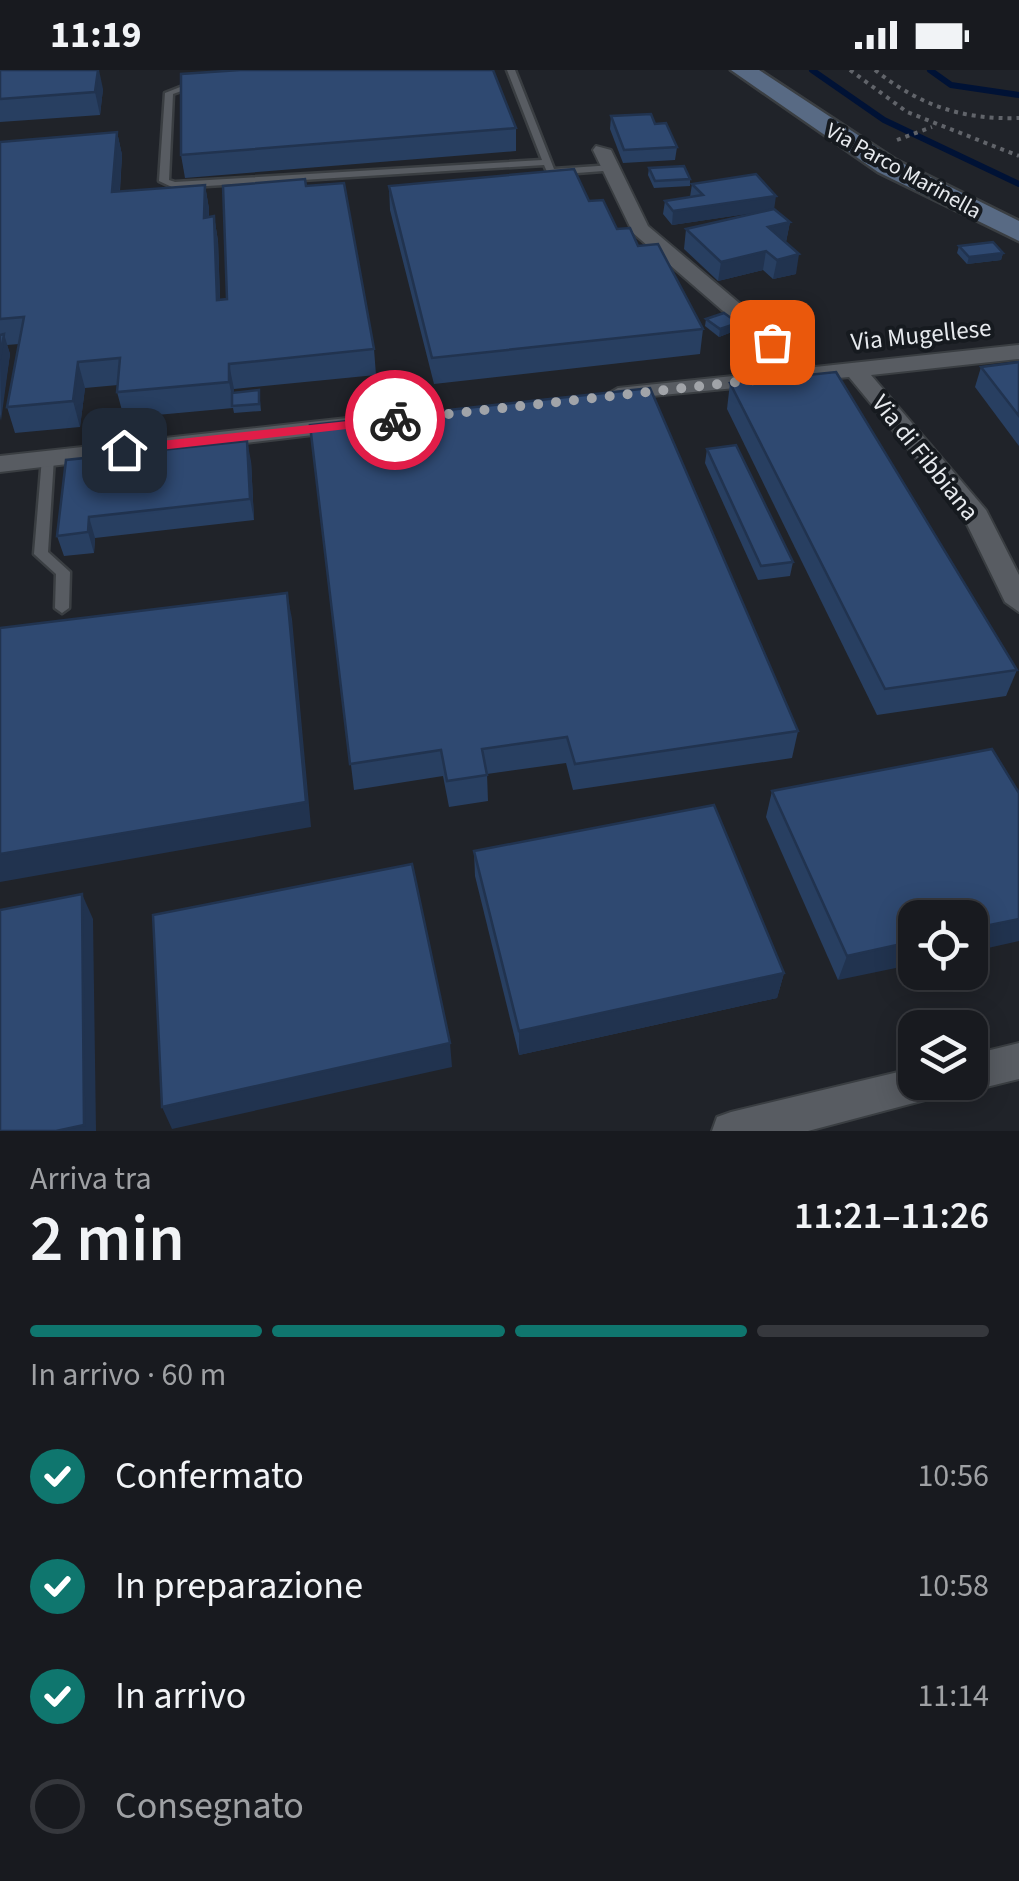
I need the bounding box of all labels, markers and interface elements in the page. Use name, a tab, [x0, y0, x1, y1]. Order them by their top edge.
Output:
text: 11:19	[50, 8, 142, 62]
street label: Via Parco Marinella	[820, 115, 987, 227]
pin	[730, 300, 815, 385]
street label: Via Mugellese	[849, 310, 993, 360]
icon: bag	[745, 315, 800, 370]
courier	[345, 370, 445, 470]
street label: Via di Fibbiana	[863, 387, 987, 528]
icon: bike	[368, 393, 423, 448]
pin	[82, 408, 167, 493]
icon: home	[97, 423, 152, 478]
map controls	[898, 900, 988, 1100]
button: locate	[898, 900, 988, 990]
button: layers	[898, 1010, 988, 1100]
text: Arriva tra	[30, 1156, 152, 1202]
text: 11:21–11:26	[794, 1189, 989, 1243]
text: 2 min	[30, 1193, 185, 1286]
text: In arrivo · 60 m	[30, 1352, 226, 1398]
icon: check	[30, 1449, 85, 1504]
text: Confermato	[115, 1449, 304, 1503]
text: 10:56	[917, 1453, 989, 1499]
icon: check	[30, 1559, 85, 1614]
text: In preparazione	[115, 1559, 363, 1613]
text: 10:58	[917, 1563, 989, 1609]
icon: check	[30, 1669, 85, 1724]
text: In arrivo	[115, 1669, 246, 1723]
text: 11:14	[917, 1673, 989, 1719]
text: Consegnato	[115, 1779, 304, 1833]

